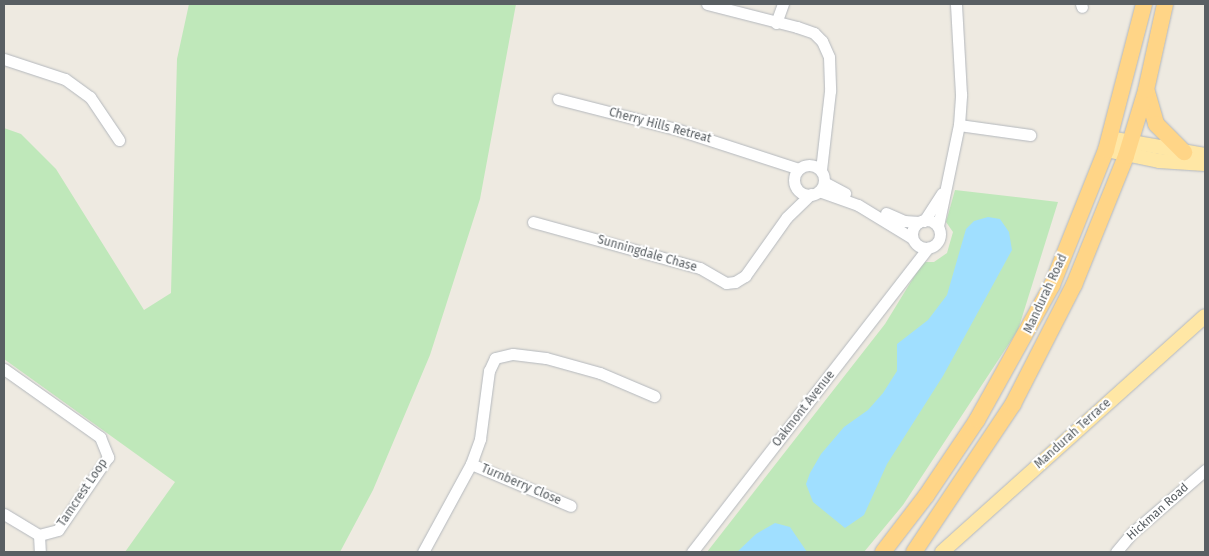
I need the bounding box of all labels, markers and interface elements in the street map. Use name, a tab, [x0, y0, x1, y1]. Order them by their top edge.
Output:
street label: Cherry Hills Retreat	[607, 105, 713, 147]
street label: Sunningdale Chase	[596, 233, 698, 275]
street label: Mandurah Road	[1021, 252, 1071, 336]
street label: Oakmont Avenue	[770, 368, 838, 450]
street label: Mandurah Terrace	[1032, 396, 1114, 472]
street label: Tamcrest Loop	[55, 456, 111, 530]
street label: Turnberry Close	[479, 462, 563, 508]
street label: Hickman Road	[1124, 481, 1192, 543]

